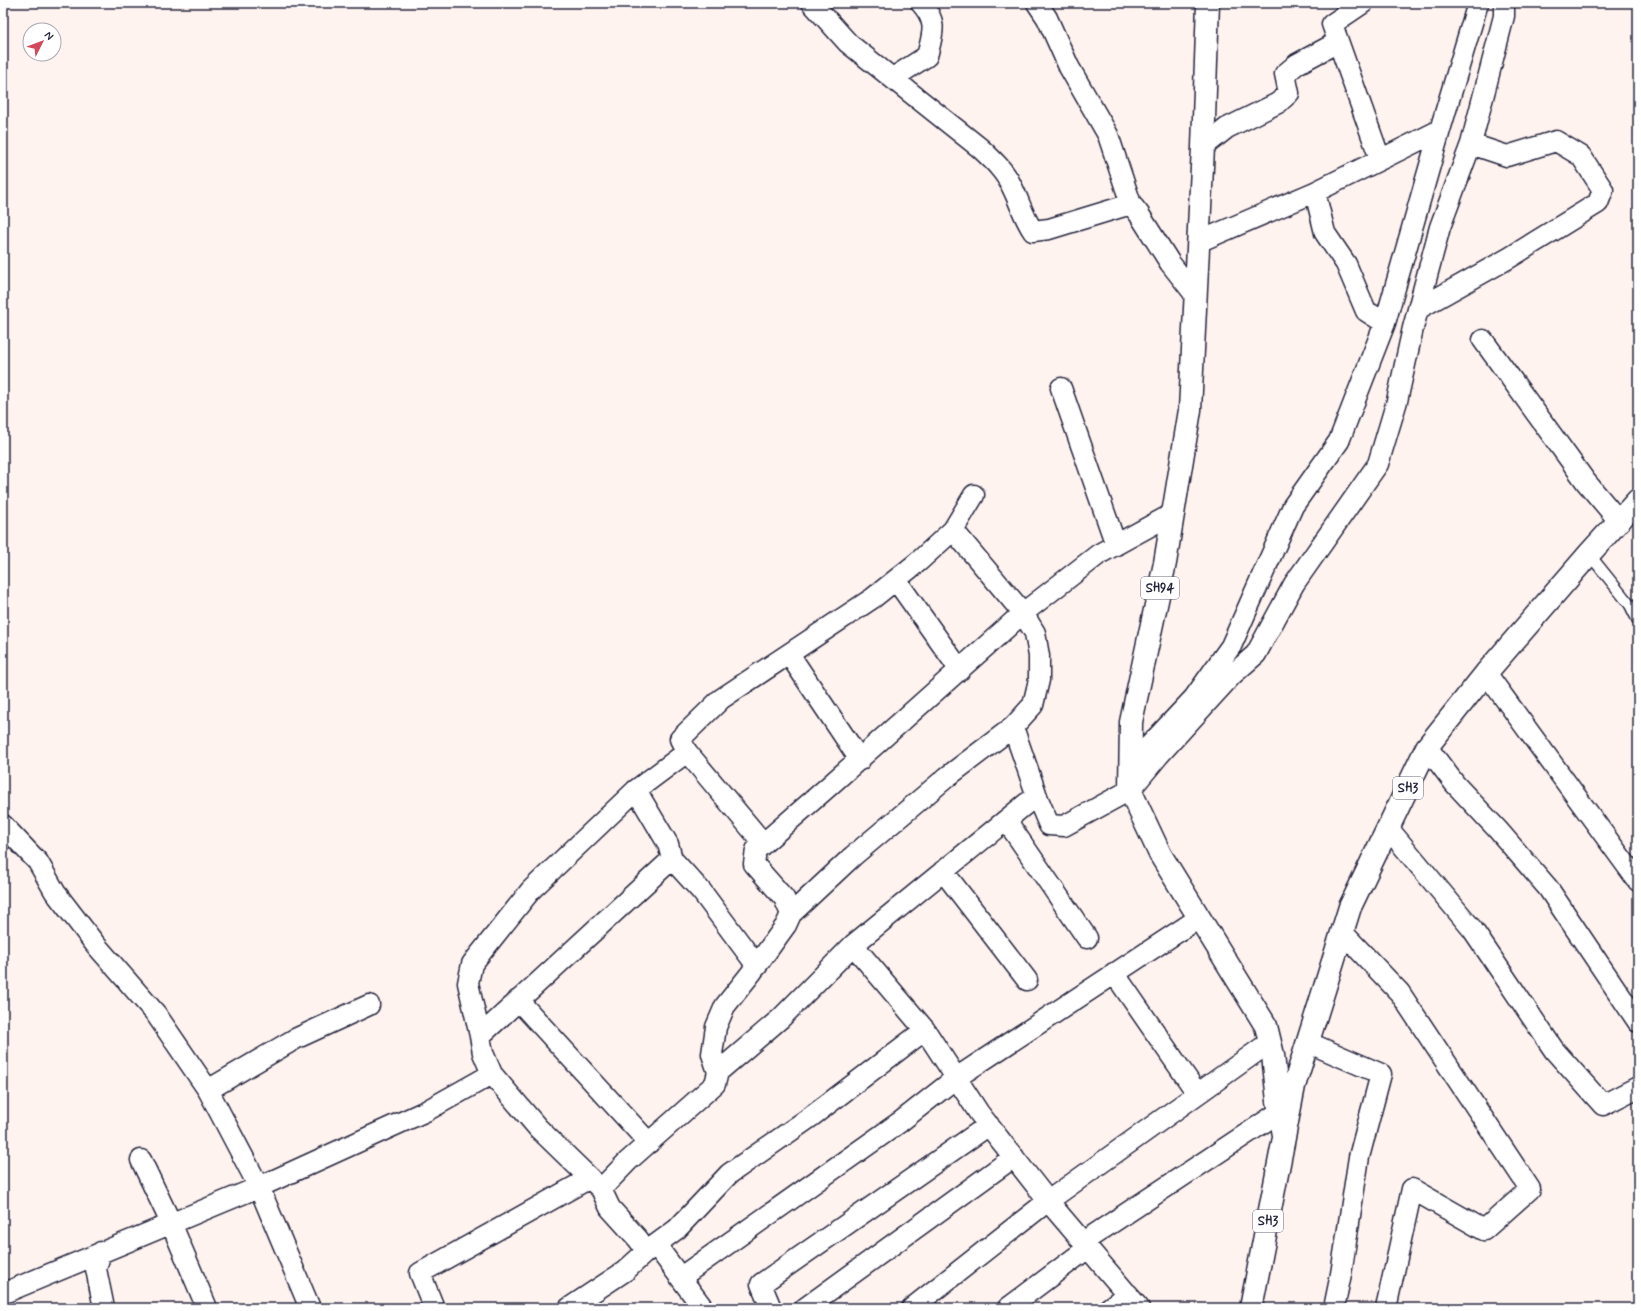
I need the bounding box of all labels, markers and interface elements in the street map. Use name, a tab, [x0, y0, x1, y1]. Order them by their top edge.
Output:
north arrow	[22, 22, 62, 62]
text: N	[41, 29, 56, 43]
road number: SH94	[1141, 577, 1179, 599]
road number: SH3	[1393, 777, 1423, 799]
road number: SH3	[1253, 1210, 1283, 1232]

